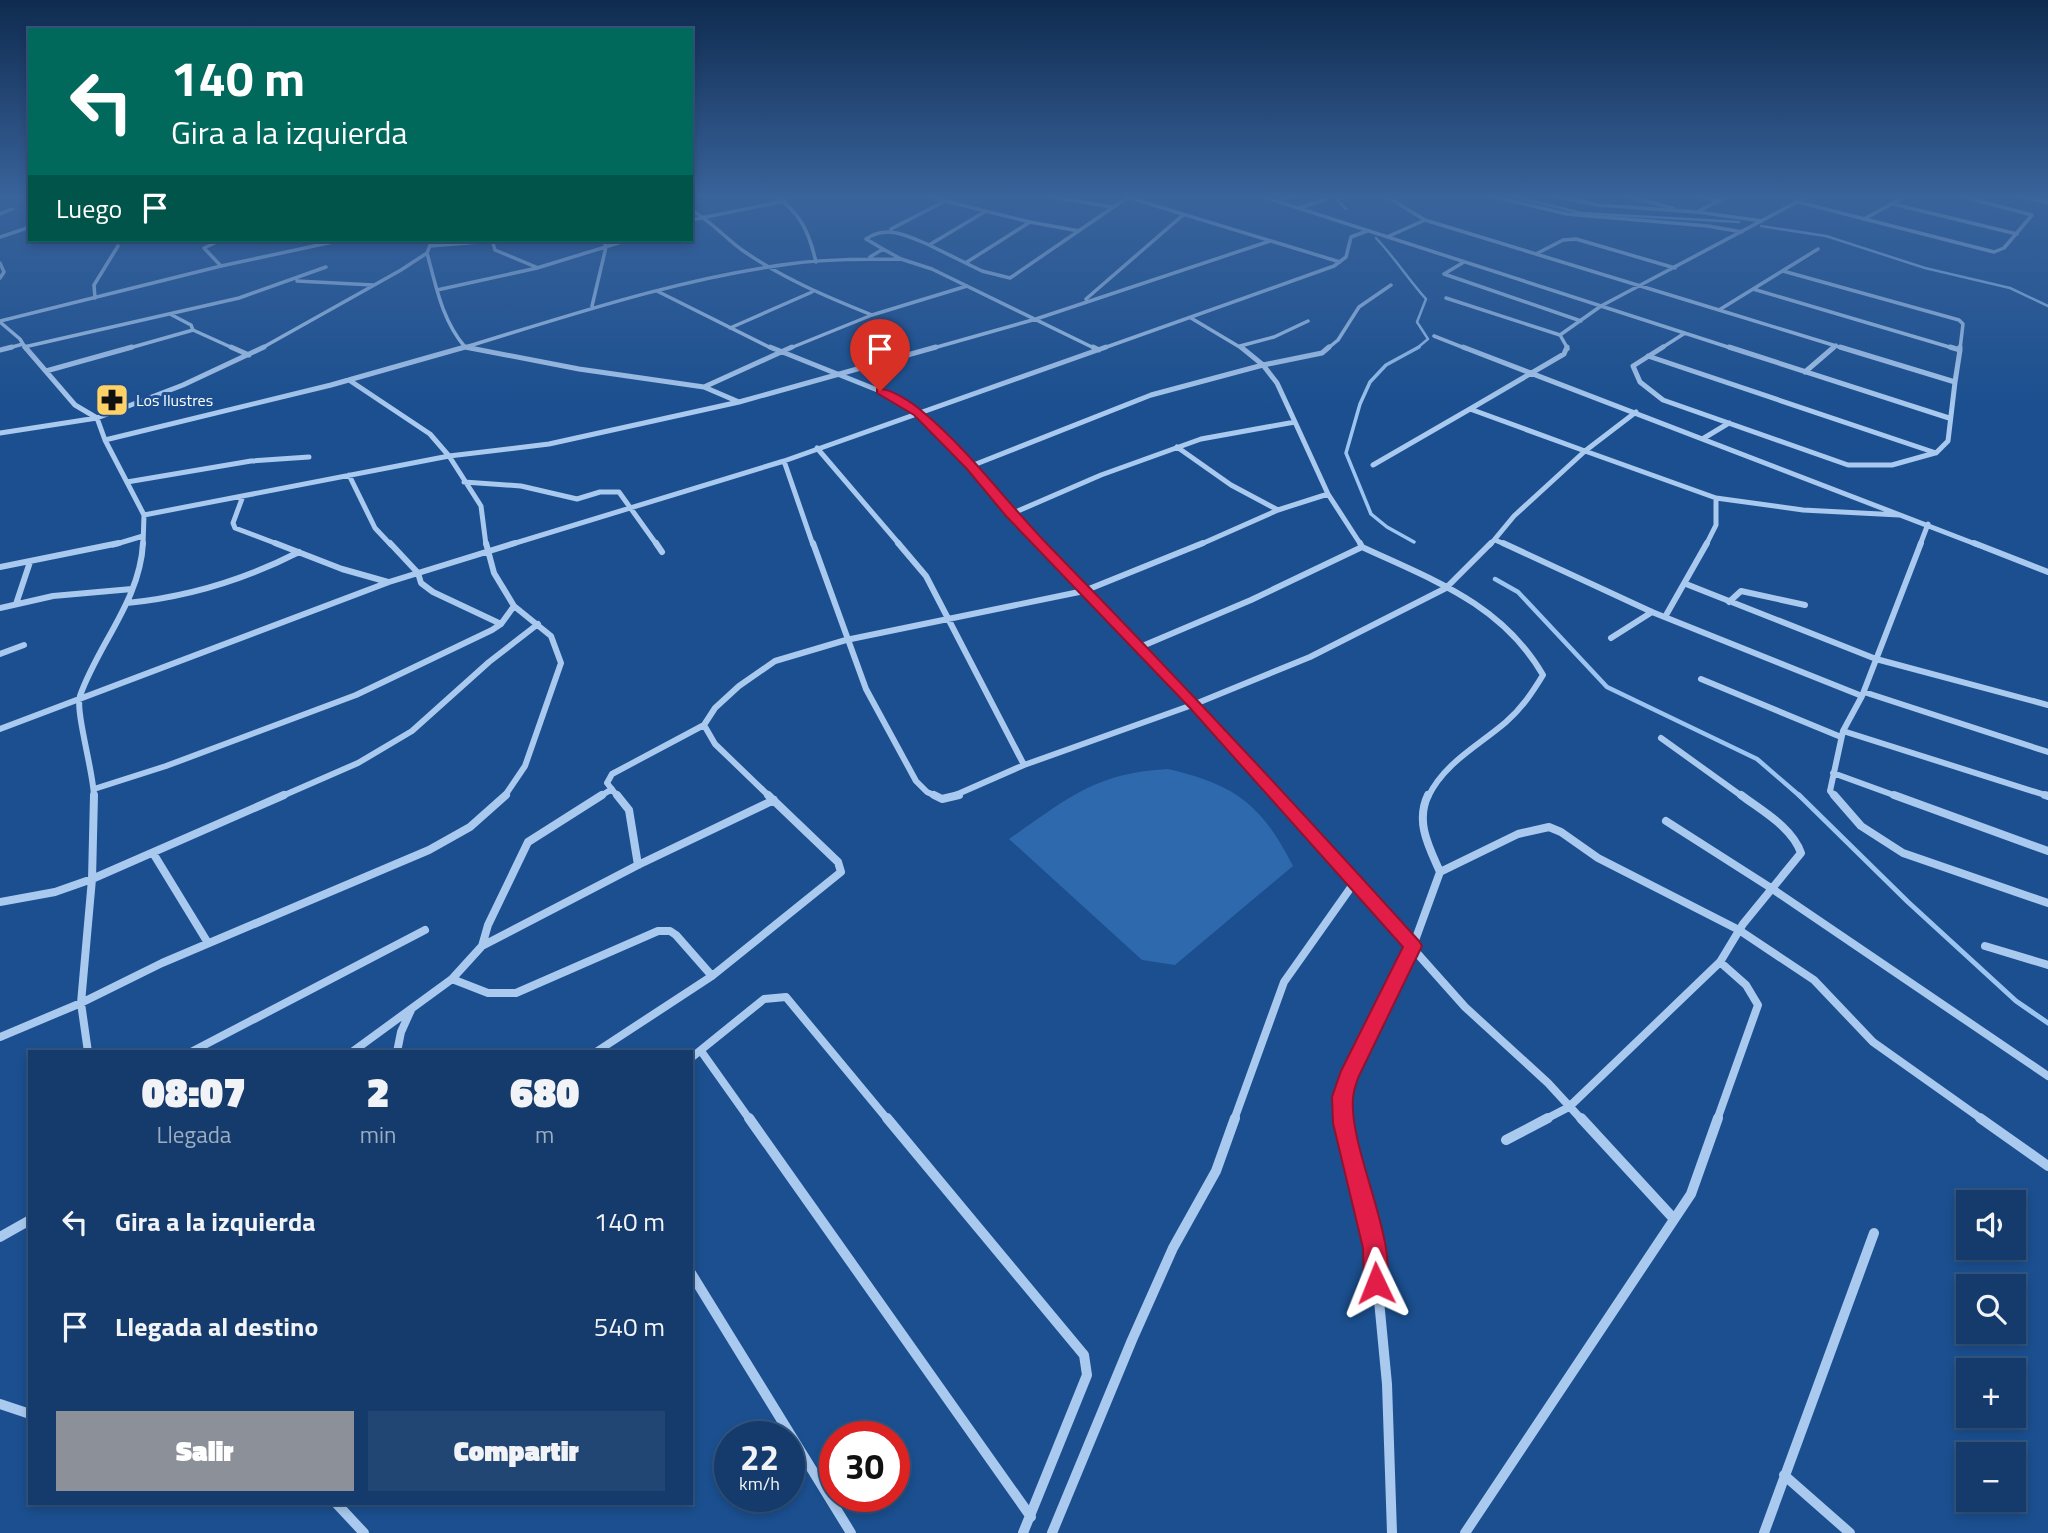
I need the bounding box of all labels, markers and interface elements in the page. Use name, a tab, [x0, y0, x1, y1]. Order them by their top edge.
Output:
text: 140 m	[171, 40, 305, 115]
icon: left	[56, 56, 147, 147]
text: Gira a la izquierda	[171, 108, 407, 156]
text: Luego	[56, 189, 122, 228]
icon: arrive	[136, 189, 174, 227]
pin	[850, 319, 910, 391]
icon: arrive	[861, 330, 899, 368]
pharmacy icon: Los Ilustres	[93, 381, 131, 419]
place label: Los Ilustres	[136, 388, 213, 412]
text: 08:07	[142, 1059, 246, 1123]
text: 2	[367, 1059, 390, 1123]
text: 680	[510, 1059, 579, 1123]
text: Llegada	[156, 1117, 231, 1152]
text: min	[360, 1117, 396, 1152]
text: m	[535, 1117, 554, 1152]
map controls	[1956, 1190, 2026, 1512]
button: sound	[1956, 1190, 2026, 1260]
text: Gira a la izquierda	[115, 1202, 316, 1241]
text: 140 m	[594, 1202, 665, 1241]
icon: left	[56, 1203, 94, 1241]
position arrow	[1339, 1246, 1413, 1320]
button: search	[1956, 1274, 2026, 1344]
text: Llegada al destino	[115, 1307, 318, 1346]
text: 540 m	[594, 1307, 665, 1346]
icon: arrive	[56, 1308, 94, 1346]
button: +	[1956, 1358, 2026, 1428]
button: Salir	[56, 1411, 354, 1491]
button: Compartir	[368, 1411, 665, 1491]
speed limit sign: 30	[819, 1421, 910, 1512]
text: 22	[740, 1430, 779, 1484]
button: −	[1956, 1442, 2026, 1512]
text: km/h	[739, 1470, 780, 1497]

